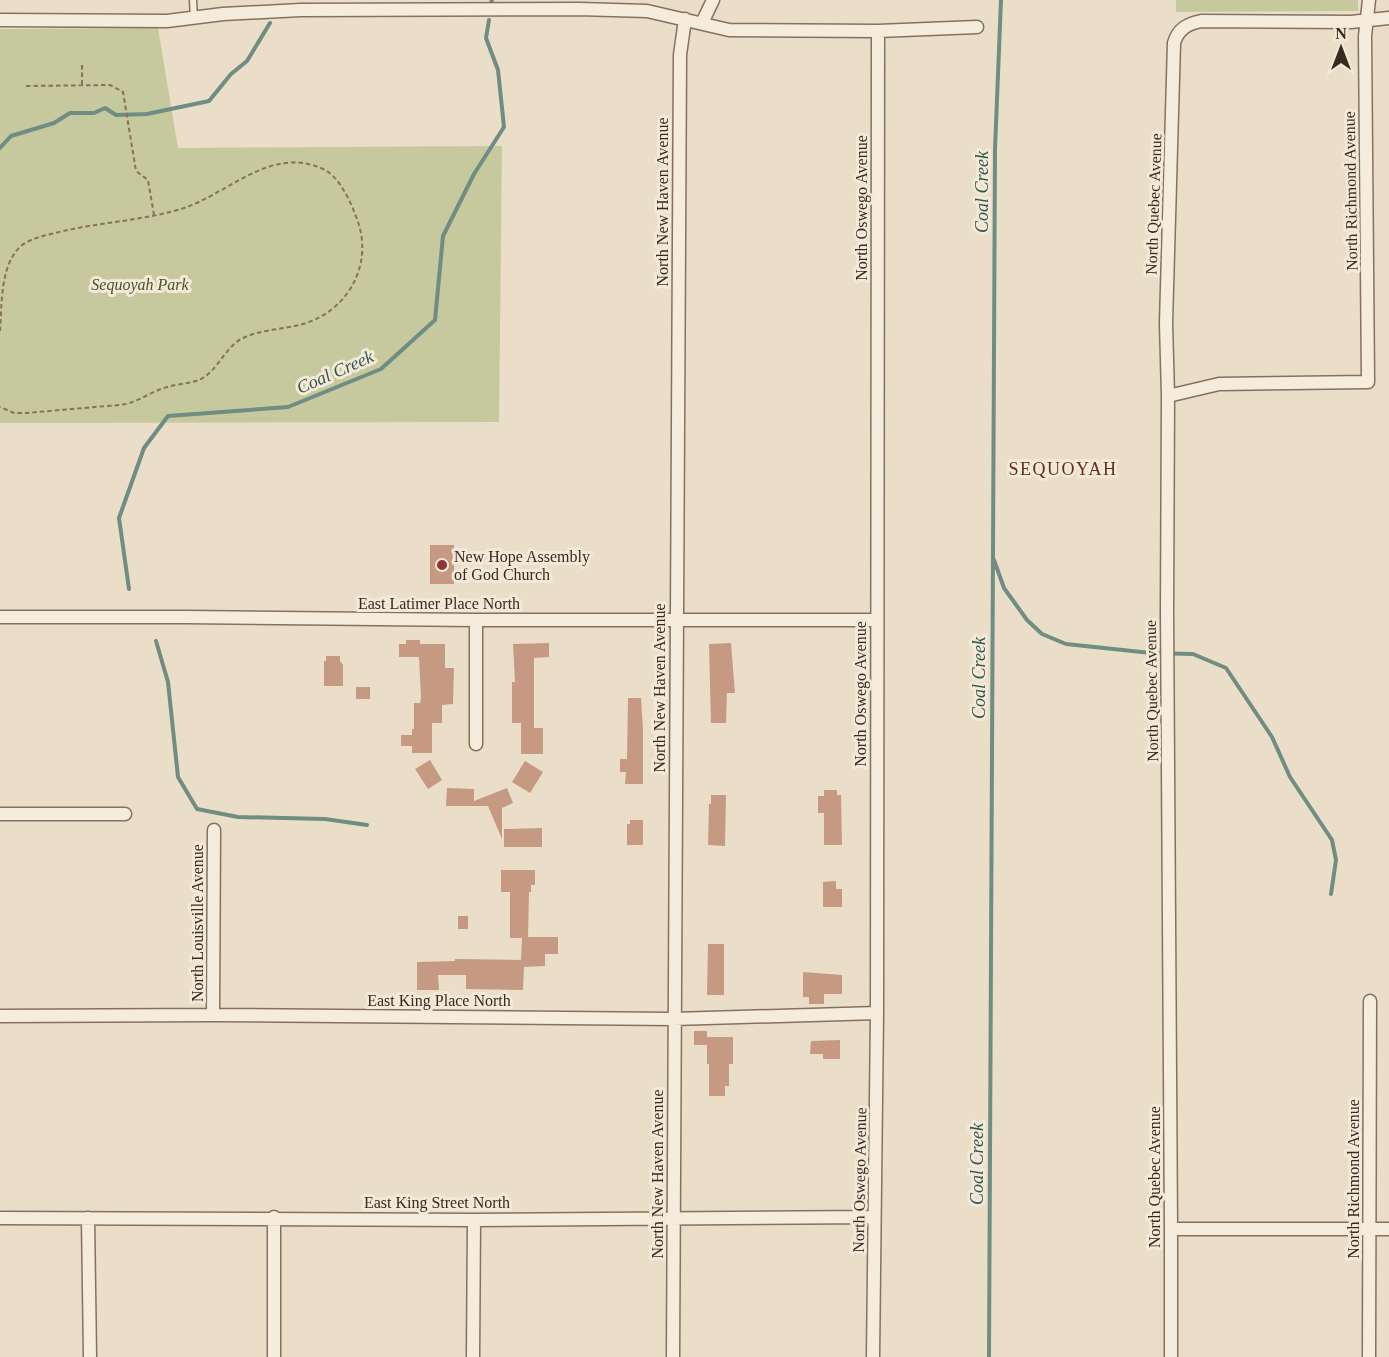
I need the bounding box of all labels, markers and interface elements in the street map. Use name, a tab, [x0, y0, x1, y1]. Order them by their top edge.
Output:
north arrow	[1311, 18, 1371, 78]
text: N	[1335, 25, 1347, 42]
street label: North Richmond Avenue	[1341, 111, 1360, 271]
street label: North New Haven Avenue	[654, 118, 671, 286]
street label: North Quebec Avenue	[1143, 133, 1164, 275]
street label: North Oswego Avenue	[853, 135, 871, 281]
water label: Coal Creek	[972, 150, 992, 233]
park label: Sequoyah Park	[91, 276, 190, 294]
water label: Coal Creek	[294, 346, 377, 398]
district label: SEQUOYAH	[1008, 459, 1118, 479]
place label: New Hope Assembly of God Church	[454, 548, 590, 583]
marker: New Hope Assembly of God Church	[435, 558, 449, 572]
street label: East Latimer Place North	[358, 595, 520, 612]
street label: North New Haven Avenue	[651, 604, 668, 772]
street label: North Quebec Avenue	[1142, 620, 1161, 762]
street label: North Oswego Avenue	[852, 621, 870, 767]
water label: Coal Creek	[969, 636, 989, 719]
street label: North Louisville Avenue	[189, 844, 206, 1002]
street label: East King Place North	[367, 992, 511, 1010]
street label: North New Haven Avenue	[649, 1090, 666, 1258]
street label: North Richmond Avenue	[1345, 1099, 1362, 1259]
street label: North Quebec Avenue	[1146, 1106, 1163, 1248]
street label: North Oswego Avenue	[850, 1107, 870, 1253]
water label: Coal Creek	[967, 1122, 987, 1205]
street label: East King Street North	[364, 1194, 510, 1212]

